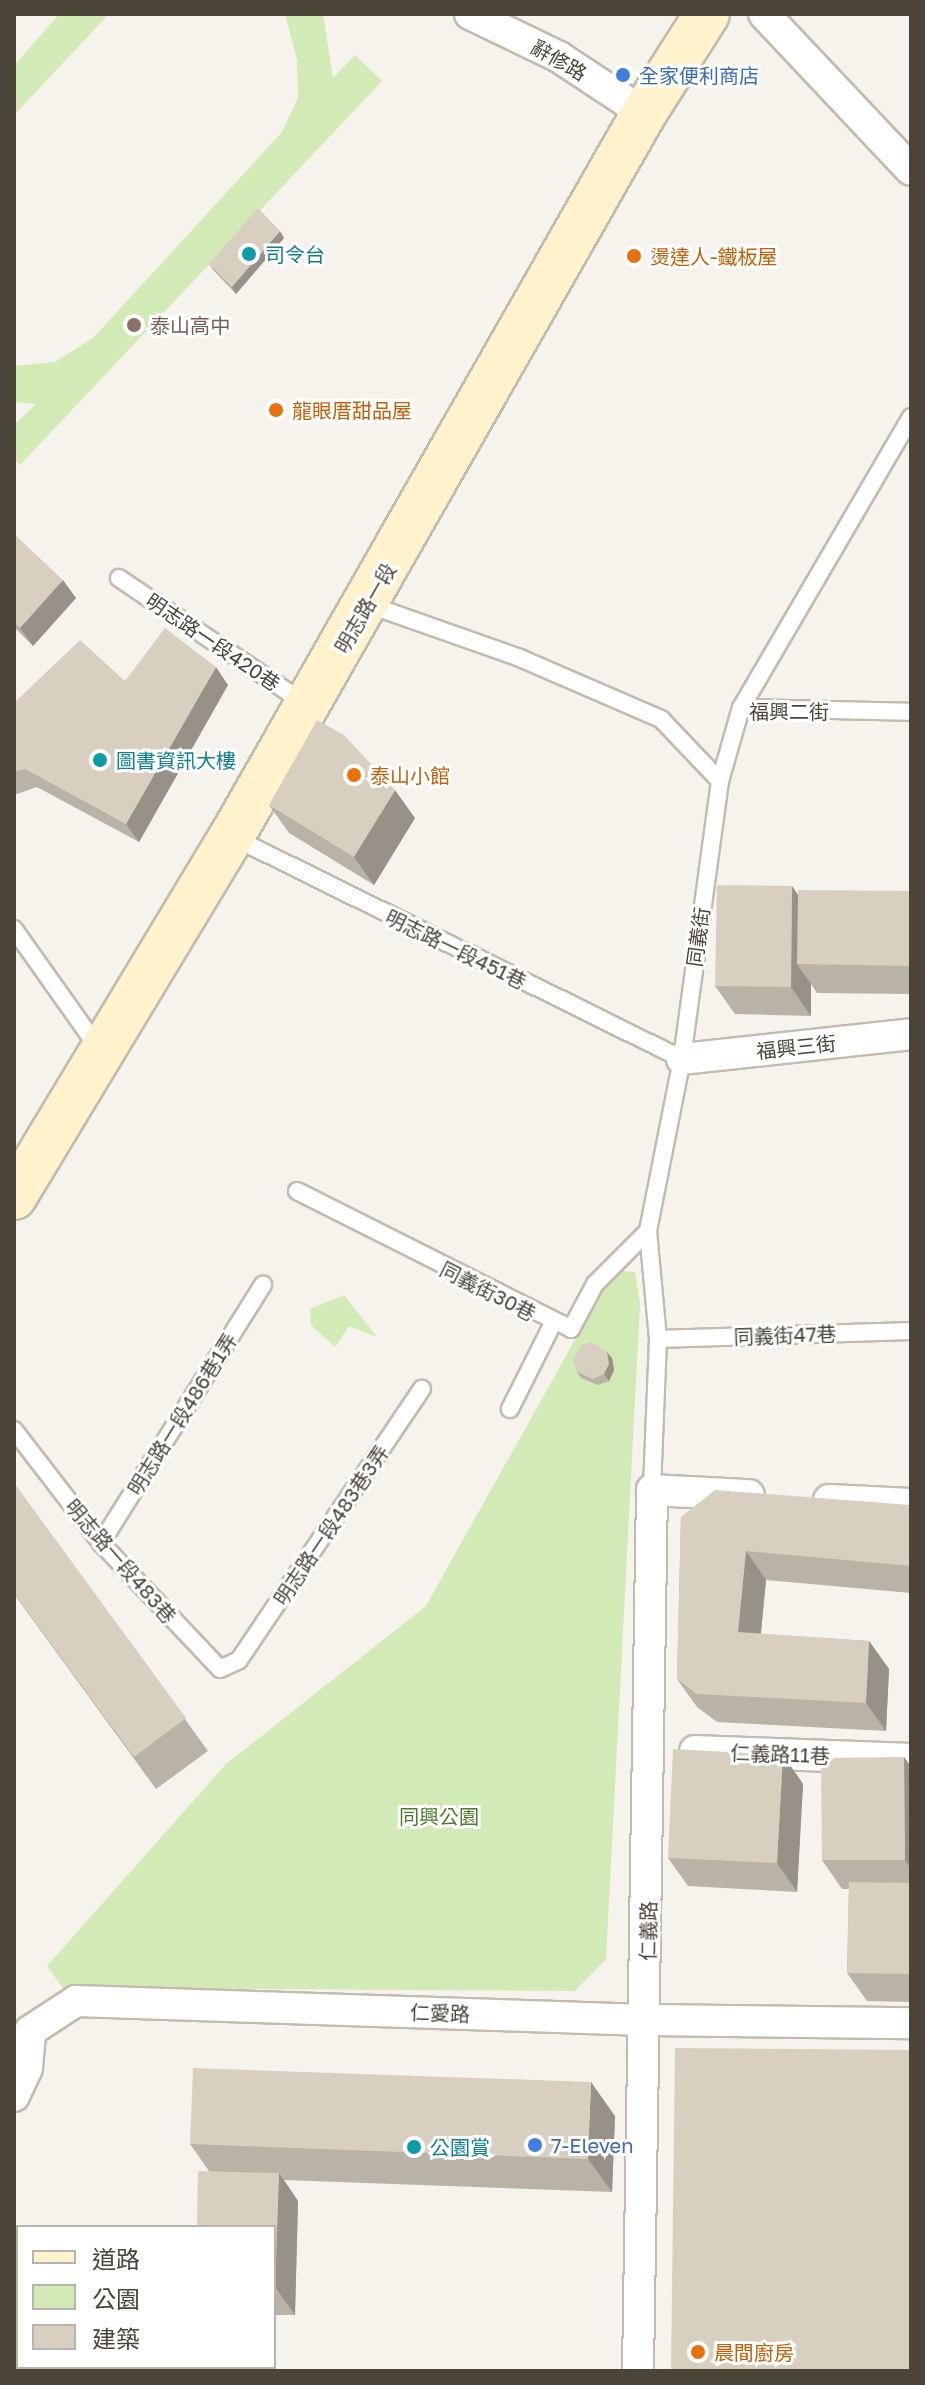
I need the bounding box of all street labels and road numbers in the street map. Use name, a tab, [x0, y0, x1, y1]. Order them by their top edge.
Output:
street label: 辭修路	[527, 35, 591, 85]
street label: 明志路一段	[330, 559, 400, 657]
street label: 明志路一段420巷	[142, 588, 284, 696]
street label: 福興二街	[749, 699, 829, 723]
street label: 明志路一段451巷	[382, 905, 530, 993]
street label: 同義街	[682, 906, 714, 968]
street label: 福興三街	[755, 1031, 837, 1063]
street label: 同義街30巷	[436, 1257, 540, 1325]
street label: 同義街47巷	[733, 1321, 837, 1349]
street label: 明志路一段486巷1弄	[122, 1329, 242, 1499]
street label: 明志路一段483巷3弄	[269, 1440, 393, 1610]
street label: 明志路一段483巷	[61, 1494, 181, 1628]
street label: 仁義路11巷	[730, 1740, 830, 1768]
street label: 仁義路	[635, 1901, 661, 1961]
street label: 仁愛路	[410, 2000, 470, 2026]

